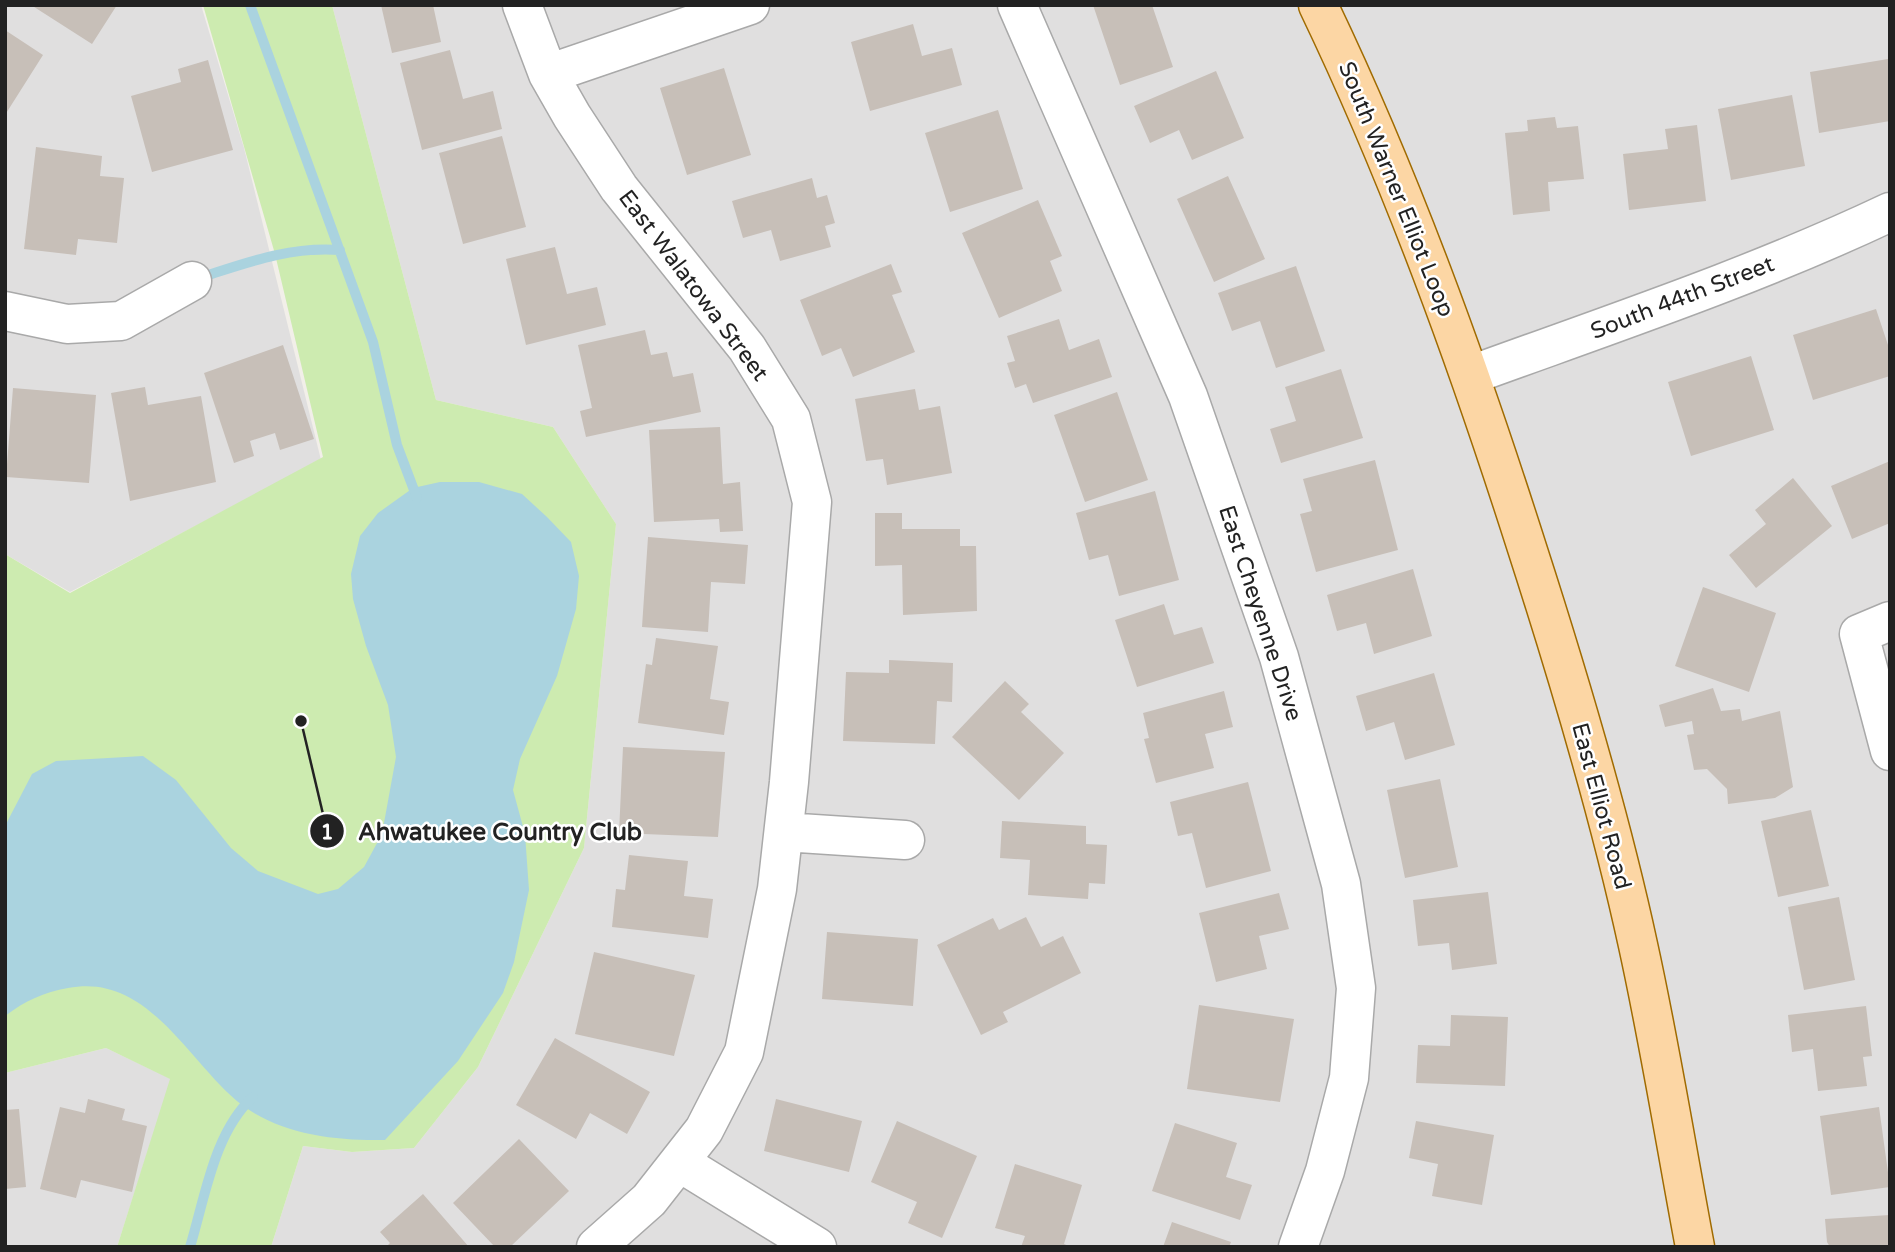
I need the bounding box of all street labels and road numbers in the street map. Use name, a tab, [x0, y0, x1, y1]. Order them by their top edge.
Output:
street label: South Warner Elliot Loop	[1332, 58, 1460, 321]
street label: East Walatowa Street	[612, 185, 774, 387]
street label: South 44th Street	[1587, 250, 1778, 346]
street label: East Cheyenne Drive	[1212, 502, 1308, 725]
street label: East Elliot Road	[1565, 720, 1637, 893]

